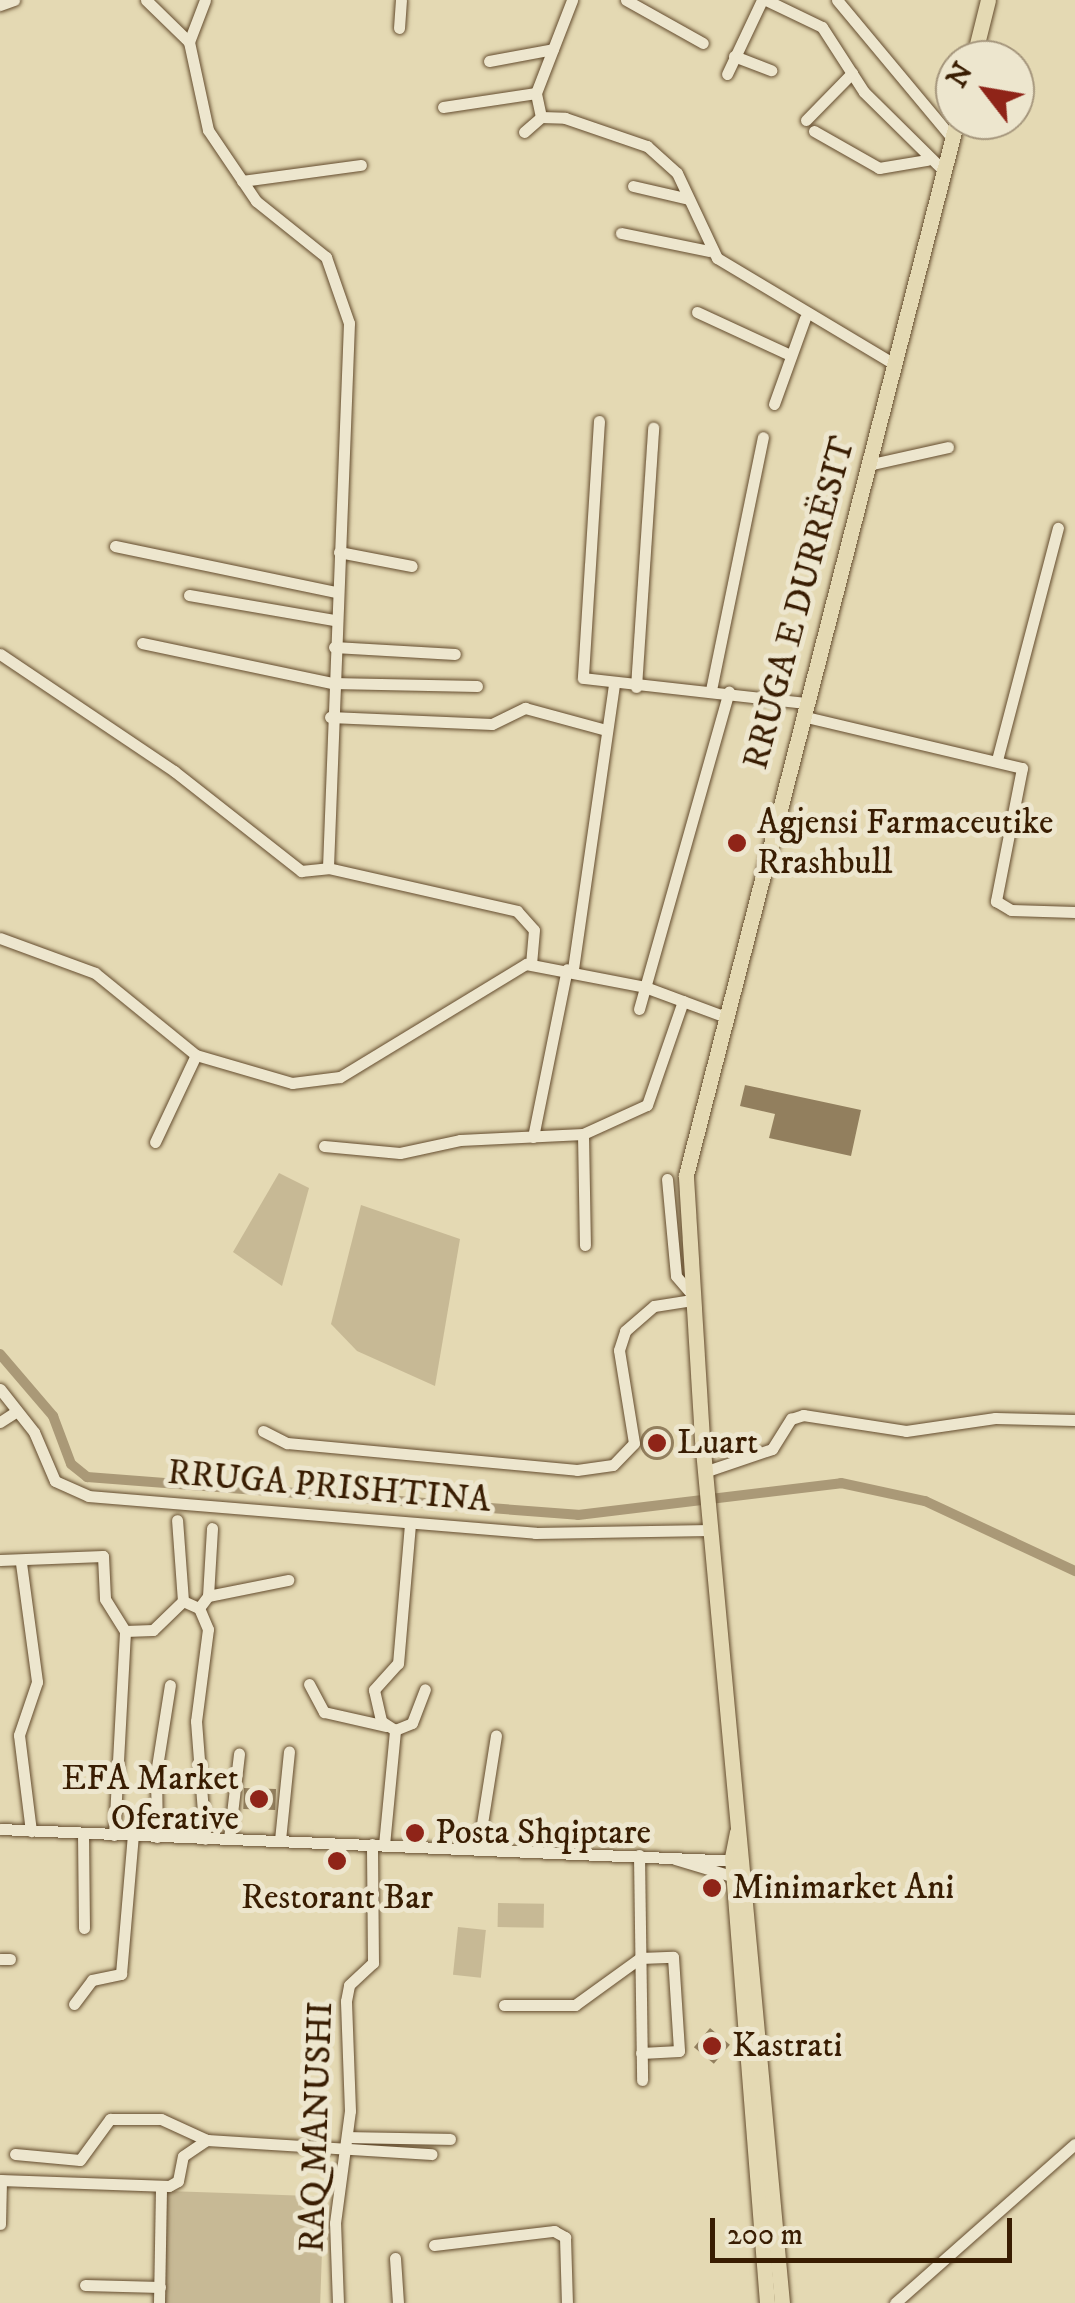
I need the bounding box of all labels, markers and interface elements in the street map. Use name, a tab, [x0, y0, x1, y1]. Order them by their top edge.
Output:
north arrow	[935, 40, 1035, 140]
text: N	[940, 56, 981, 94]
street label: RRUGA E DURRËSIT	[735, 432, 865, 774]
place label: Agjensi Farmaceutike Rrashbull	[757, 802, 1053, 884]
marker: Agjensi Farmaceutike Rrashbull	[726, 832, 748, 854]
place label: Luart	[677, 1422, 758, 1464]
marker: Luart	[646, 1432, 668, 1454]
street label: RRUGA PRISHTINA	[166, 1452, 492, 1522]
place label: EFA Market Oferative	[61, 1758, 239, 1840]
marker: EFA Market Oferative	[248, 1788, 270, 1810]
place label: Posta Shqiptare	[435, 1812, 651, 1854]
marker: Posta Shqiptare	[404, 1822, 426, 1844]
marker: Restorant Bar	[326, 1850, 348, 1872]
place label: Minimarket Ani	[732, 1867, 954, 1909]
place label: Restorant Bar	[241, 1877, 433, 1919]
marker: Minimarket Ani	[701, 1877, 723, 1899]
street label: RAQ MANUSHI	[292, 2001, 342, 2253]
place label: Kastrati	[732, 2025, 842, 2067]
marker: Kastrati	[701, 2035, 723, 2057]
scale bar	[715, 2198, 1018, 2260]
text: 200 m	[727, 2217, 803, 2254]

